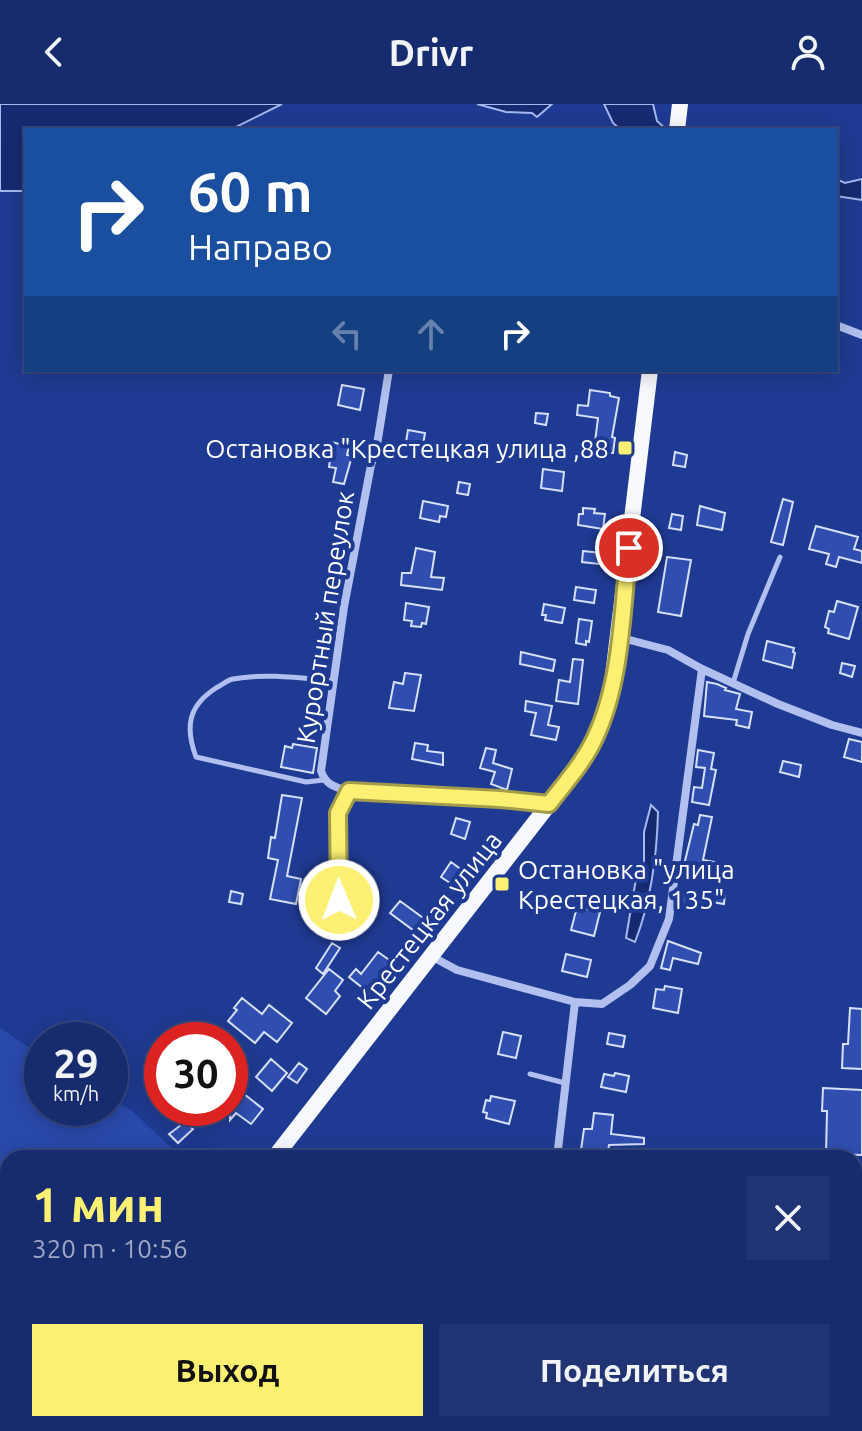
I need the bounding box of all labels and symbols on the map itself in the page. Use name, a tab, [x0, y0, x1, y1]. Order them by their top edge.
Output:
place label: Остановка "Крестецкая улица ,88	[205, 434, 609, 463]
marker: Остановка "Крестецкая улица ,88	[616, 439, 634, 457]
street label: Курортный переулок	[291, 489, 359, 745]
pin	[595, 514, 663, 582]
street label: Крестецкая улица	[351, 826, 507, 1014]
place label: Остановка "улица Крестецкая, 135"	[518, 855, 735, 914]
position arrow	[297, 858, 381, 942]
marker: Остановка "улица Крестецкая, 135"	[493, 875, 511, 893]
speed limit sign: 30	[144, 1022, 248, 1126]

